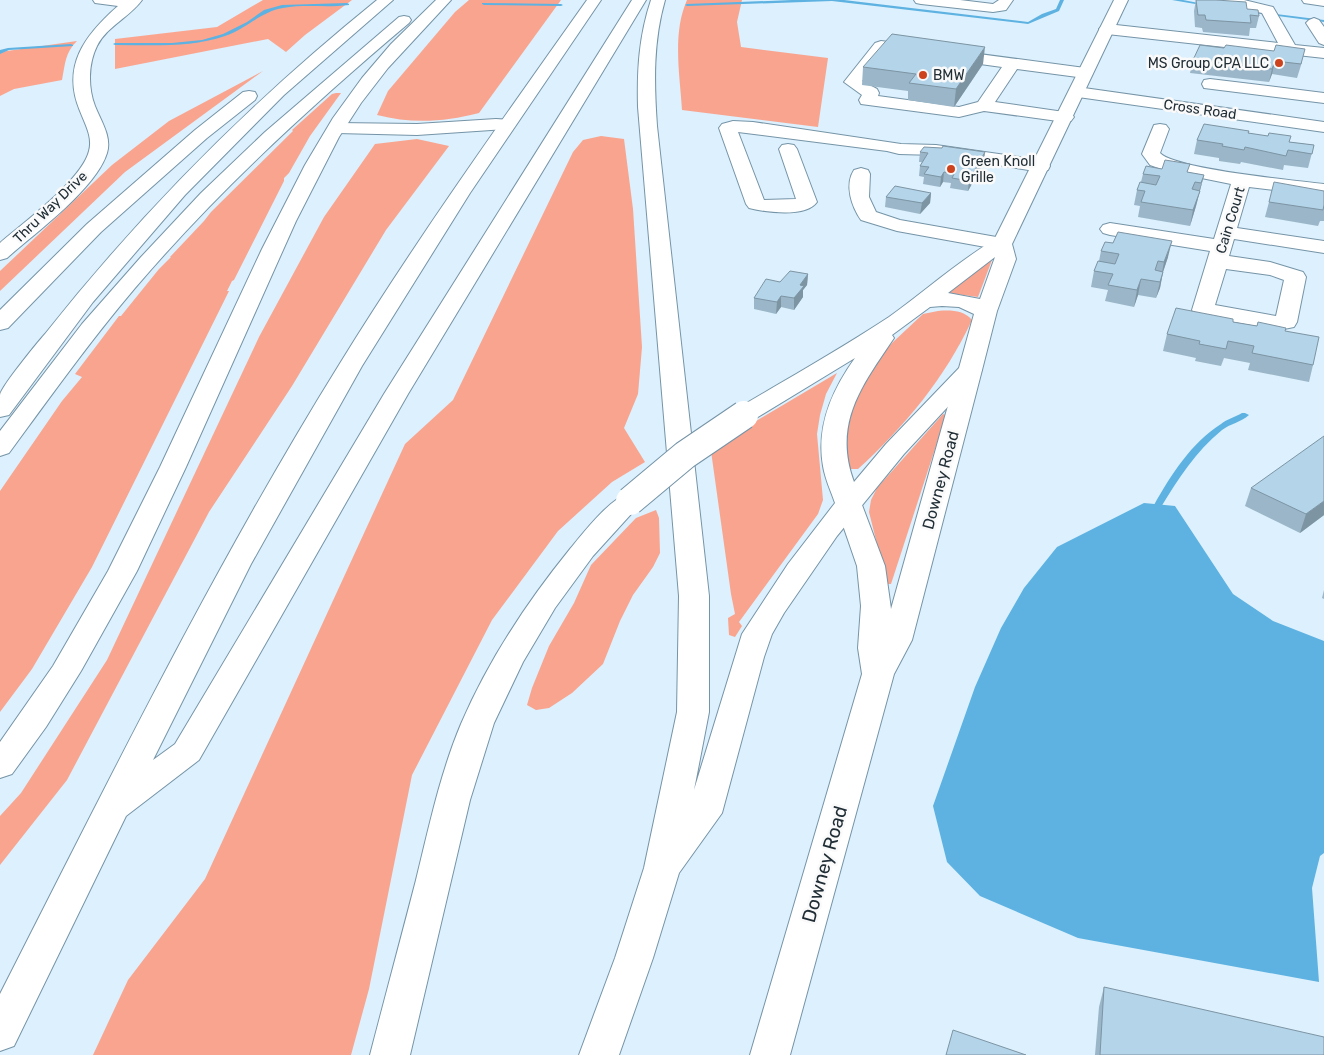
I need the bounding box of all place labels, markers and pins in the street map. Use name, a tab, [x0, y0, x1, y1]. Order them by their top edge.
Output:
place label: MS Group CPA LLC	[1148, 55, 1269, 72]
marker: MS Group CPA LLC	[1273, 57, 1285, 69]
place label: BMW	[933, 67, 965, 84]
marker: BMW	[917, 69, 929, 81]
place label: Green Knoll Grille	[961, 153, 1035, 186]
marker: Green Knoll Grille	[945, 163, 957, 175]

